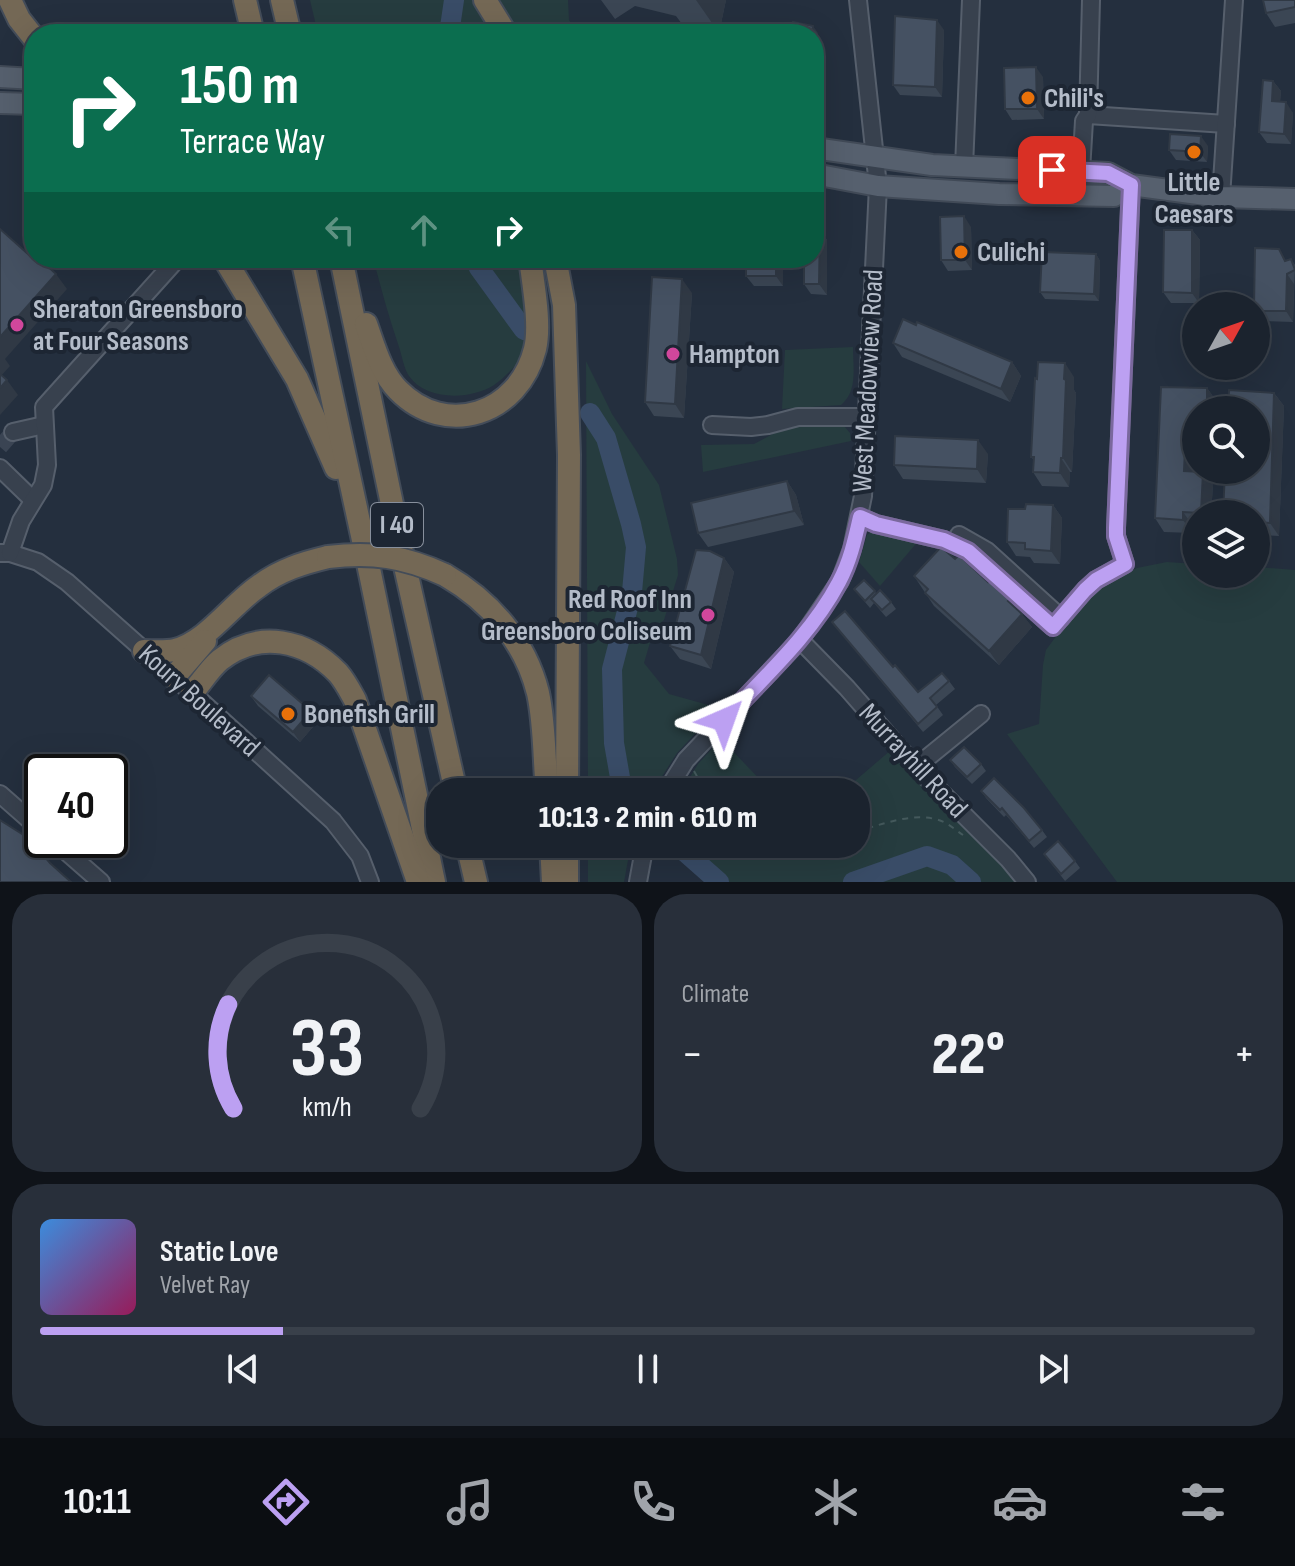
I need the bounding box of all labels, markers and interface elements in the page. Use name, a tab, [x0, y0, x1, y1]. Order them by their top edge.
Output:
text: 150 m	[180, 53, 299, 120]
icon: right	[48, 56, 152, 160]
place label: Chili's	[1044, 82, 1104, 115]
marker: Chili's	[1019, 89, 1037, 107]
text: Terrace Way	[180, 121, 325, 164]
pin	[1018, 136, 1086, 204]
marker: Little Caesars	[1185, 143, 1203, 161]
icon: arrive	[1030, 148, 1074, 192]
place label: Little Caesars	[1155, 166, 1233, 231]
icon: left	[318, 208, 362, 252]
icon: ahead	[402, 208, 446, 252]
icon: right	[486, 208, 530, 252]
place label: Culichi	[977, 236, 1045, 269]
marker: Culichi	[952, 243, 970, 261]
street label: West Meadowview Road	[846, 268, 890, 494]
north arrow	[1182, 292, 1270, 380]
map controls	[1182, 292, 1270, 588]
place label: Sheraton Greensboro at Four Seasons	[33, 293, 243, 358]
marker: Sheraton Greensboro at Four Seasons	[8, 316, 26, 334]
place label: Hampton	[689, 338, 780, 371]
marker: Hampton	[664, 345, 682, 363]
button: search	[1182, 396, 1270, 484]
button: layers	[1182, 500, 1270, 588]
road number: I 40	[371, 503, 423, 547]
place label: Red Roof Inn Greensboro Coliseum	[481, 583, 692, 648]
marker: Red Roof Inn Greensboro Coliseum	[699, 606, 717, 624]
street label: Koury Boulevard	[132, 638, 266, 764]
position arrow	[682, 678, 766, 762]
street label: Murrayhill Road	[852, 697, 974, 825]
place label: Bonefish Grill	[304, 698, 435, 731]
marker: Bonefish Grill	[279, 705, 297, 723]
speed limit sign: 40	[24, 754, 128, 858]
text: 10:13 · 2 min · 610 m	[539, 800, 757, 836]
text: Climate	[682, 979, 749, 1010]
text: 33	[289, 1000, 364, 1100]
text: 22°	[932, 1019, 1005, 1091]
text: −	[682, 1028, 703, 1081]
text: +	[1233, 1028, 1255, 1081]
text: km/h	[302, 1090, 351, 1125]
text: Static Love	[160, 1234, 279, 1270]
text: Velvet Ray	[160, 1270, 250, 1301]
icon: previous	[221, 1347, 265, 1391]
icon: pause	[626, 1347, 670, 1391]
icon: next	[1031, 1347, 1075, 1391]
icon: directions	[258, 1474, 314, 1530]
icon: music	[442, 1474, 498, 1530]
icon: phone	[625, 1474, 681, 1530]
icon: climate	[808, 1474, 864, 1530]
icon: car	[992, 1474, 1048, 1530]
icon: filters	[1175, 1474, 1231, 1530]
text: 10:11	[64, 1481, 131, 1524]

